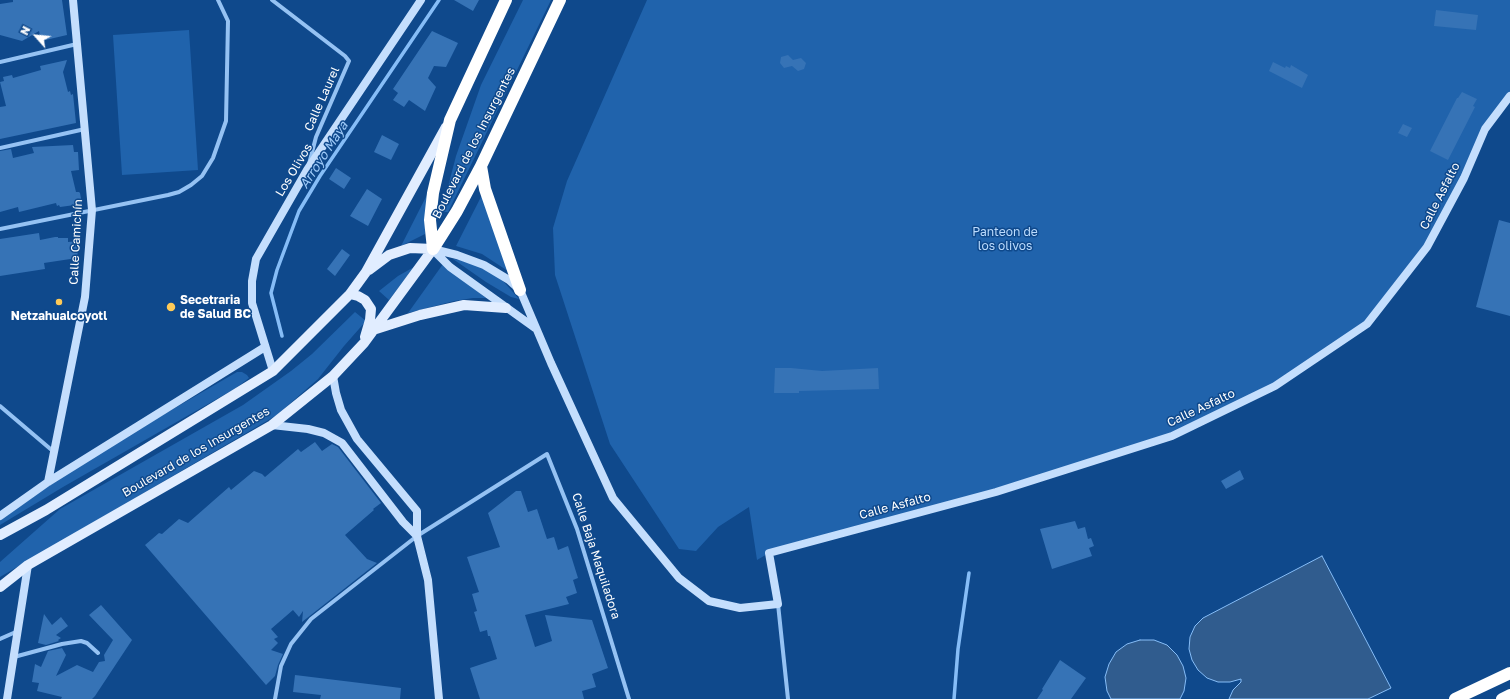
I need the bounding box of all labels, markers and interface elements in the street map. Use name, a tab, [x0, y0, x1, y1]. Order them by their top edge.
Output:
north arrow	[16, 16, 56, 56]
text: N	[17, 24, 33, 37]
street label: Calle Laurel	[301, 65, 343, 133]
street label: Boulevard de los Insurgentes	[430, 65, 518, 221]
water label: Arroyo Maya	[297, 119, 351, 191]
street label: Los Olivos	[273, 141, 315, 199]
street label: Calle Asfalto	[1417, 160, 1463, 232]
street label: Calle Camichín	[67, 199, 85, 285]
park label: Panteon de los olivos	[972, 225, 1038, 253]
place label: Secetraria de Salud BC	[180, 293, 251, 321]
marker: Netzahualcoyotl	[54, 297, 64, 307]
marker: Secetraria de Salud BC	[165, 301, 177, 313]
place label: Netzahualcoyotl	[11, 309, 107, 323]
street label: Calle Asfalto	[1165, 386, 1237, 430]
street label: Boulevard de los Insurgentes	[120, 404, 272, 500]
street label: Calle Asfalto	[858, 490, 932, 522]
street label: Calle Baja Maquiladora	[569, 491, 623, 621]

